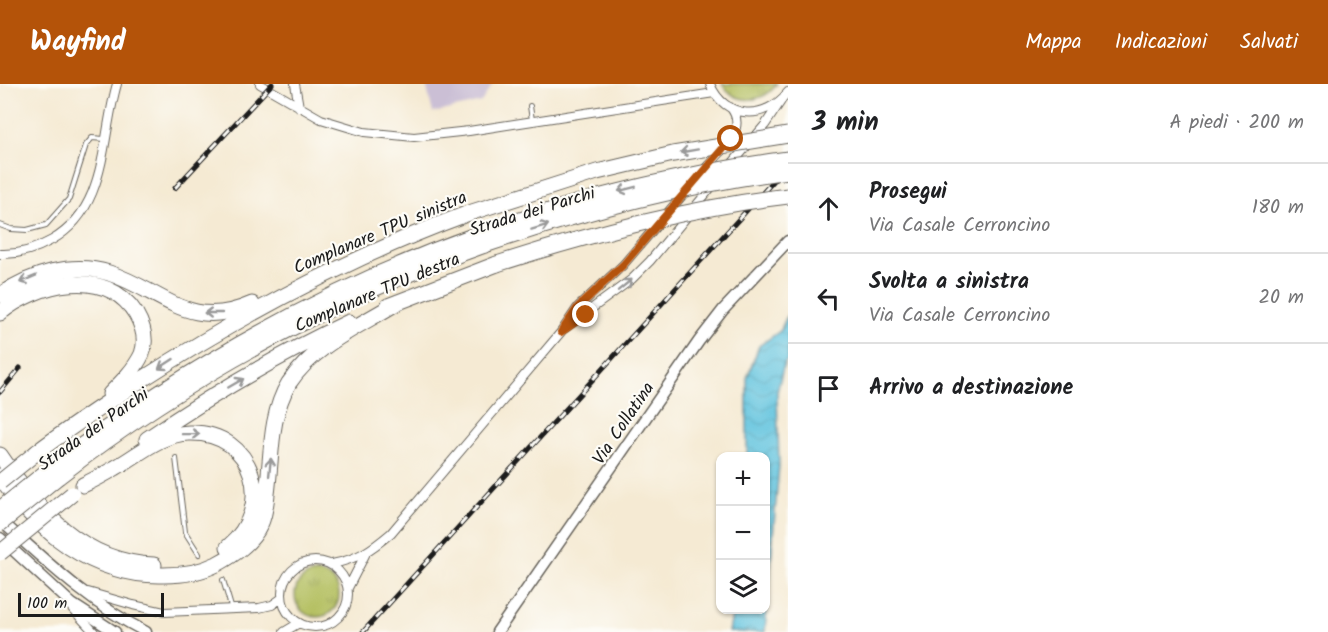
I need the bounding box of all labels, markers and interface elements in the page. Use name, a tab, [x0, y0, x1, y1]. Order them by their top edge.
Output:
text: Wayfind	[30, 20, 126, 65]
text: Mappa	[1025, 26, 1082, 59]
text: Indicazioni	[1115, 26, 1207, 59]
text: Salvati	[1240, 26, 1298, 59]
text: 3 min	[812, 102, 879, 144]
text: A piedi · 200 m	[1169, 107, 1304, 139]
route start	[717, 125, 743, 151]
one-way arrow	[679, 146, 699, 157]
text: Prosegui	[869, 175, 947, 210]
street label: Strada dei Parchi	[466, 179, 600, 245]
street label: Complanare TPU sinistra	[289, 184, 472, 283]
one-way arrow	[618, 184, 637, 196]
icon: ahead	[812, 192, 845, 225]
text: 180 m	[1252, 192, 1304, 224]
text: Via Casale Cerroncino	[869, 210, 1050, 242]
one-way arrow	[530, 221, 549, 232]
street label: Complanare TPU destra	[290, 245, 465, 341]
text: Svolta a sinistra	[869, 265, 1029, 300]
one-way arrow	[20, 274, 38, 285]
one-way arrow	[616, 279, 632, 292]
icon: left	[812, 282, 845, 315]
text: 20 m	[1258, 282, 1304, 314]
text: Via Casale Cerroncino	[869, 300, 1050, 332]
route end	[572, 301, 598, 327]
one-way arrow	[203, 307, 223, 318]
one-way arrow	[158, 358, 175, 370]
text: Arrivo a destinazione	[869, 371, 1073, 406]
icon: arrive	[812, 372, 845, 405]
one-way arrow	[227, 376, 244, 388]
street label: Via Collatina	[586, 376, 663, 471]
street label: Strada dei Parchi	[32, 381, 156, 479]
one-way arrow	[180, 428, 200, 440]
map controls	[716, 452, 770, 614]
button: +	[716, 452, 770, 506]
one-way arrow	[265, 457, 276, 477]
button: −	[716, 506, 770, 560]
button: layers	[716, 560, 770, 614]
scale bar	[18, 590, 164, 618]
text: 100 m	[27, 591, 67, 616]

